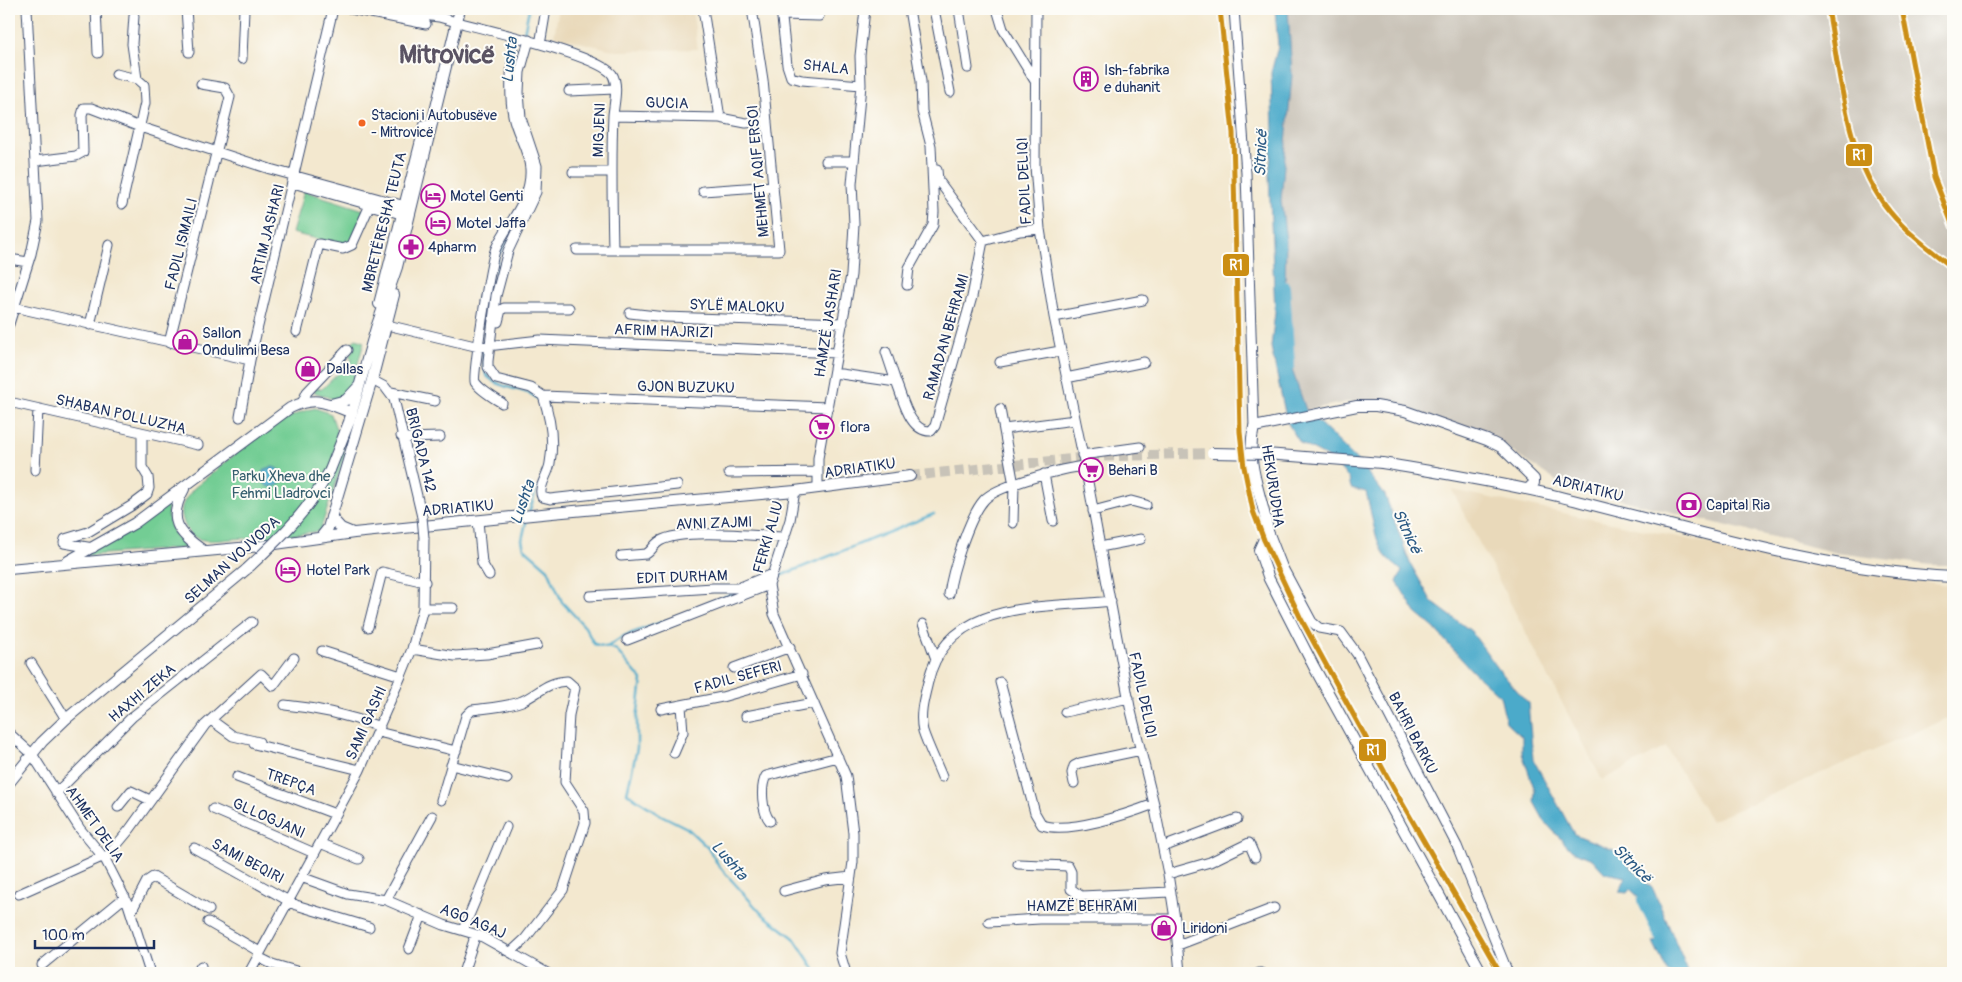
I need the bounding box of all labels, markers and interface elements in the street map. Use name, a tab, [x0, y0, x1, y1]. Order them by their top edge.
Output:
water label: Lushta	[498, 35, 522, 84]
district label: Mitrovicë	[399, 40, 495, 71]
street label: SHALA	[802, 56, 850, 79]
place label: Ish-fabrika e duhanit	[1104, 61, 1169, 97]
building icon: Ish-fabrika e duhanit	[1073, 66, 1099, 92]
street label: GUCIA	[645, 94, 689, 113]
street label: MIGJENI	[589, 102, 610, 158]
street label: MEHMET AQIF ERSOI	[743, 104, 774, 238]
place label: Stacioni i Autobusëve - Mitrovicë	[371, 107, 497, 141]
marker: Stacioni i Autobusëve - Mitrovicë	[357, 118, 367, 128]
water label: Sitnicë	[1250, 128, 1272, 177]
street label: FADIL DELIQI	[1013, 137, 1036, 225]
line badge: R1	[1845, 143, 1873, 167]
text: R1	[1852, 147, 1866, 164]
street label: MBRETËRESHA TEUTA	[358, 150, 411, 294]
street label: ARTIM JASHARI	[246, 182, 289, 286]
hotel icon: Motel Genti	[420, 183, 446, 209]
place label: Motel Genti	[450, 187, 524, 206]
street label: FADIL ISMAILI	[161, 196, 202, 292]
hotel icon: Motel Jaffa	[425, 210, 451, 236]
place label: Motel Jaffa	[456, 214, 526, 233]
pharmacy icon: 4pharm	[398, 234, 424, 260]
place label: 4pharm	[428, 238, 476, 257]
line badge: R1	[1222, 253, 1250, 277]
text: R1	[1229, 257, 1243, 274]
street label: HAMZË JASHARI	[811, 267, 846, 379]
street label: RAMADAN BEHRAMI	[919, 272, 974, 403]
street label: SYLË MALOKU	[689, 295, 785, 318]
street label: AFRIM HAJRIZI	[614, 320, 714, 343]
place label: Sallon Ondulimi Besa	[202, 324, 290, 360]
shop icon: Sallon Ondulimi Besa	[172, 329, 198, 355]
shop icon: Dallas	[295, 356, 321, 382]
place label: Dallas	[326, 360, 363, 379]
street label: GJON BUZUKU	[637, 377, 735, 398]
street label: SHABAN POLLUZHA	[54, 390, 188, 439]
street label: BRIGADA 142	[401, 406, 440, 494]
supermarket icon: flora	[809, 414, 835, 440]
place label: flora	[840, 418, 870, 437]
street label: HEKURUDHA	[1257, 443, 1288, 529]
street label: ADRIATIKU	[823, 454, 897, 483]
supermarket icon: Behari B	[1078, 457, 1104, 483]
place label: Behari B	[1108, 461, 1158, 480]
park label: Parku Xheva dhe Fehmi Lladrovci	[232, 467, 331, 503]
street label: ADRIATIKU	[1551, 471, 1625, 506]
water label: Lushta	[506, 476, 540, 527]
bank icon: Capital Ria	[1676, 492, 1702, 518]
street label: ADRIATIKU	[421, 496, 495, 521]
place label: Capital Ria	[1706, 496, 1770, 515]
street label: FERKI ALIU	[749, 499, 788, 576]
water label: Sitnicë	[1388, 506, 1427, 558]
street label: SELMAN VOJVODA	[181, 512, 284, 608]
street label: AVNI ZAJMI	[675, 513, 753, 534]
hotel icon: Hotel Park	[275, 557, 301, 583]
place label: Hotel Park	[306, 561, 371, 580]
street label: EDIT DURHAM	[636, 566, 728, 589]
street label: FADIL DELIQI	[1124, 650, 1161, 740]
street label: FADIL SEFERI	[692, 657, 784, 698]
street label: HAXHI ZEKA	[105, 660, 180, 727]
street label: SAMI GASHI	[342, 683, 391, 763]
street label: BAHRI BARKU	[1384, 689, 1441, 778]
line badge: R1	[1358, 738, 1387, 762]
text: R1	[1366, 742, 1380, 759]
street label: TREPÇA	[263, 765, 319, 800]
street label: AHMET DELIA	[61, 782, 128, 866]
street label: GLLOGJANI	[229, 794, 308, 843]
street label: SAMI BEQIRI	[208, 834, 287, 888]
water label: Lushta	[707, 837, 753, 886]
water label: Sitnicë	[1609, 840, 1657, 888]
street label: HAMZË BEHRAMI	[1026, 897, 1138, 916]
street label: AGO AGAJ	[437, 900, 508, 943]
shop icon: Liridoni	[1151, 915, 1177, 941]
scale bar	[35, 917, 154, 949]
place label: Liridoni	[1182, 919, 1228, 938]
text: 100 m	[42, 926, 85, 945]

